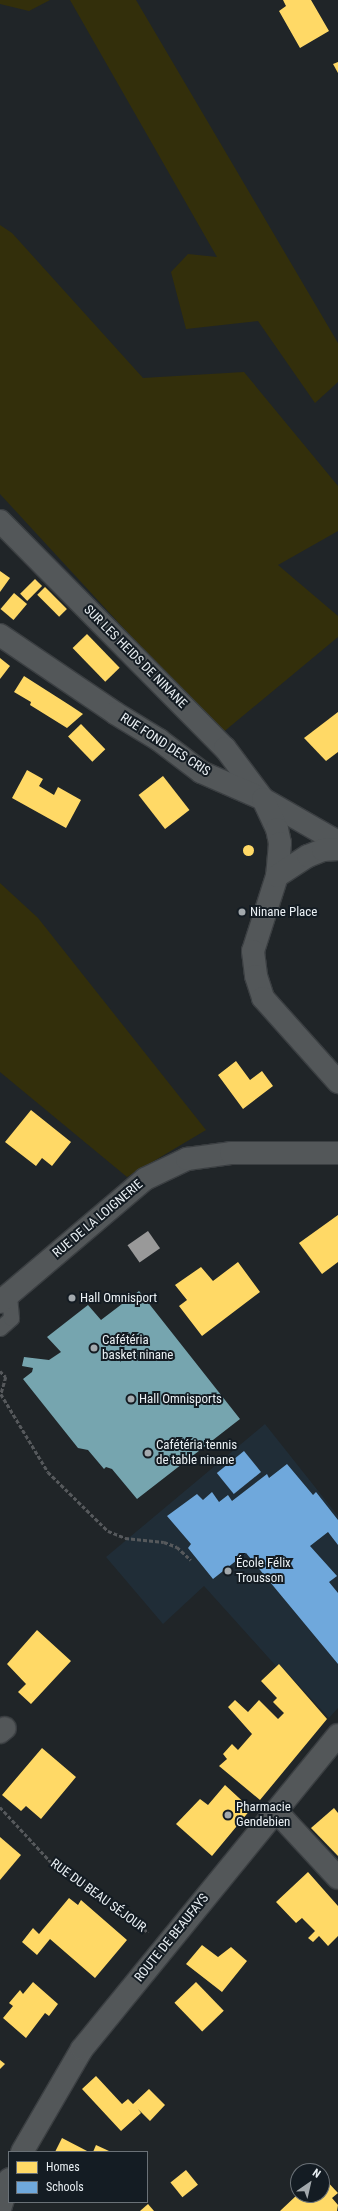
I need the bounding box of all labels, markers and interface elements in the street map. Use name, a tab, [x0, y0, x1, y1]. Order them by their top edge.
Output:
street label: SUR LES HEIDS DE NINANE	[80, 602, 190, 712]
street label: RUE FOND DES CRIS	[117, 710, 213, 780]
place label: Ninane Place	[250, 904, 317, 920]
marker: Ninane Place	[237, 907, 247, 917]
street label: RUE DE LA LOIGNERIE	[50, 1177, 146, 1261]
place label: Hall Omnisport	[80, 1290, 157, 1306]
marker: Hall Omnisport	[67, 1293, 77, 1303]
place label: Cafétéria basket ninane	[102, 1333, 173, 1364]
marker: Cafétéria basket ninane	[89, 1343, 99, 1353]
place label: Hall Omnisports	[139, 1391, 222, 1407]
marker: Hall Omnisports	[126, 1394, 136, 1404]
place label: Cafétéria tennis de table ninane	[156, 1438, 237, 1469]
marker: Cafétéria tennis de table ninane	[143, 1448, 153, 1458]
place label: École Félix Trousson	[236, 1556, 291, 1587]
marker: École Félix Trousson	[223, 1566, 233, 1576]
place label: Pharmacie Gendebien	[236, 1800, 291, 1831]
marker: Pharmacie Gendebien	[223, 1810, 233, 1820]
street label: RUE DU BEAU SÉJOUR	[47, 1856, 149, 1936]
street label: ROUTE DE BEAUFAYS	[132, 1891, 212, 1985]
legend	[8, 2151, 148, 2203]
text: Homes	[46, 2160, 80, 2174]
north arrow	[290, 2163, 330, 2203]
text: N	[310, 2166, 323, 2181]
text: Schools	[46, 2180, 84, 2194]

